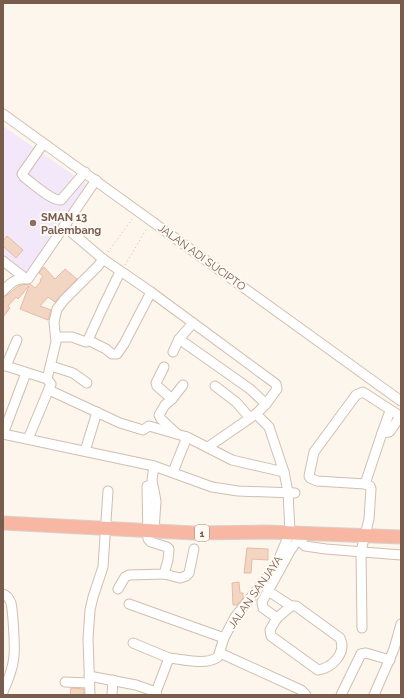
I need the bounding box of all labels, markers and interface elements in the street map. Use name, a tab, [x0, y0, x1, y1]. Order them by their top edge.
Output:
place label: SMAN 13 Palembang	[41, 211, 101, 237]
marker: SMAN 13 Palembang	[28, 218, 38, 228]
street label: JALAN ADI SUCIPTO	[155, 221, 248, 294]
road number: 1	[195, 525, 209, 541]
street label: JALAN SANJAYA	[226, 553, 286, 631]

